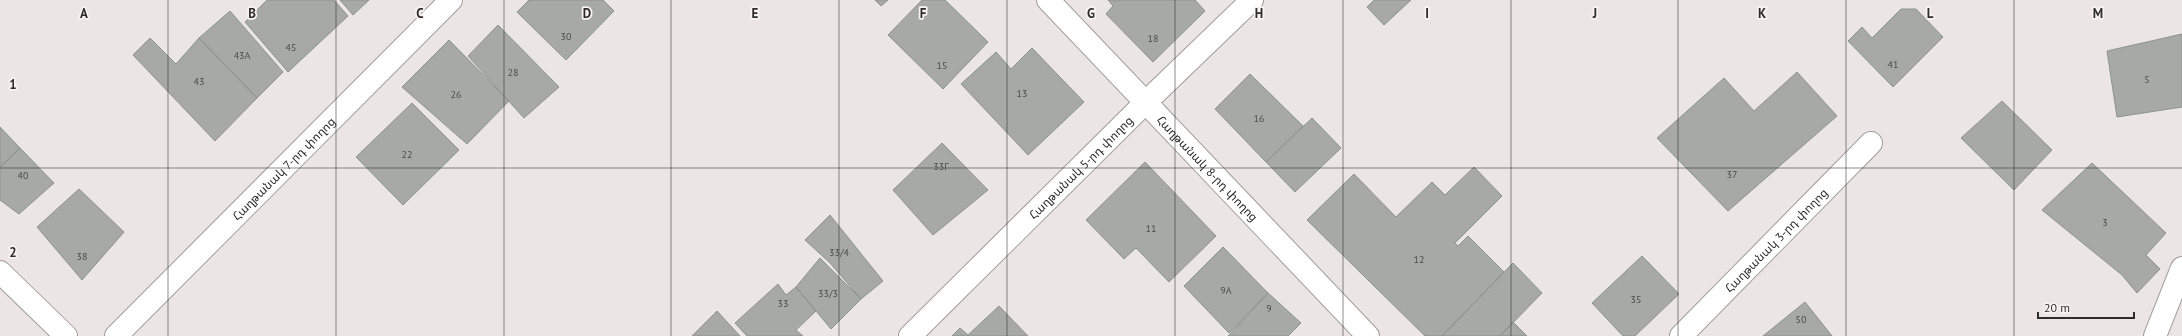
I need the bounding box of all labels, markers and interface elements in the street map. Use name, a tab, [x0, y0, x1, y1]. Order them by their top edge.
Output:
text: A	[80, 5, 88, 22]
text: B	[248, 5, 256, 22]
text: C	[416, 5, 424, 22]
text: D	[583, 5, 591, 22]
text: E	[752, 5, 759, 22]
text: F	[920, 5, 927, 22]
text: G	[1087, 5, 1095, 22]
text: H	[1255, 5, 1263, 22]
text: I	[1425, 5, 1429, 22]
text: J	[1592, 5, 1597, 22]
text: K	[1758, 5, 1766, 22]
text: L	[1927, 5, 1934, 22]
text: M	[2093, 5, 2103, 22]
house number: 30	[561, 30, 572, 43]
house number: 18	[1148, 32, 1158, 45]
house number: 45	[286, 41, 296, 54]
house number: 43А	[234, 49, 251, 62]
house number: 41	[1888, 58, 1898, 71]
house number: 15	[937, 59, 947, 72]
house number: 28	[508, 66, 518, 79]
house number: 5	[2144, 73, 2150, 86]
house number: 43	[194, 75, 204, 88]
text: 1	[9, 76, 17, 93]
house number: 13	[1017, 87, 1027, 100]
house number: 26	[451, 88, 461, 101]
street label: Հաղթանակ 5-րդ փողոց	[1025, 112, 1136, 222]
street label: Հաղթանակ 8-րդ փողոց	[1154, 112, 1262, 224]
house number: 16	[1254, 112, 1264, 125]
street label: Հաղթանակ 7-րդ փողոց	[229, 113, 338, 223]
house number: 22	[402, 148, 412, 161]
house number: 33Г	[933, 160, 949, 173]
house number: 37	[1727, 168, 1737, 181]
house number: 40	[18, 169, 29, 182]
street label: Հաղթանակ 3-րդ փողոց	[1721, 184, 1830, 295]
house number: 3	[2102, 216, 2108, 229]
house number: 11	[1146, 222, 1156, 235]
text: 2	[9, 244, 17, 261]
house number: 33/4	[829, 246, 849, 259]
house number: 38	[77, 250, 87, 263]
house number: 12	[1414, 253, 1424, 266]
house number: 9А	[1220, 284, 1232, 297]
house number: 33/3	[818, 287, 838, 300]
house number: 35	[1631, 293, 1641, 306]
scale bar	[2038, 294, 2134, 320]
house number: 33	[778, 297, 788, 310]
text: 20 m	[2044, 300, 2070, 315]
house number: 9	[1266, 302, 1272, 315]
house number: 50	[1796, 313, 1807, 326]

